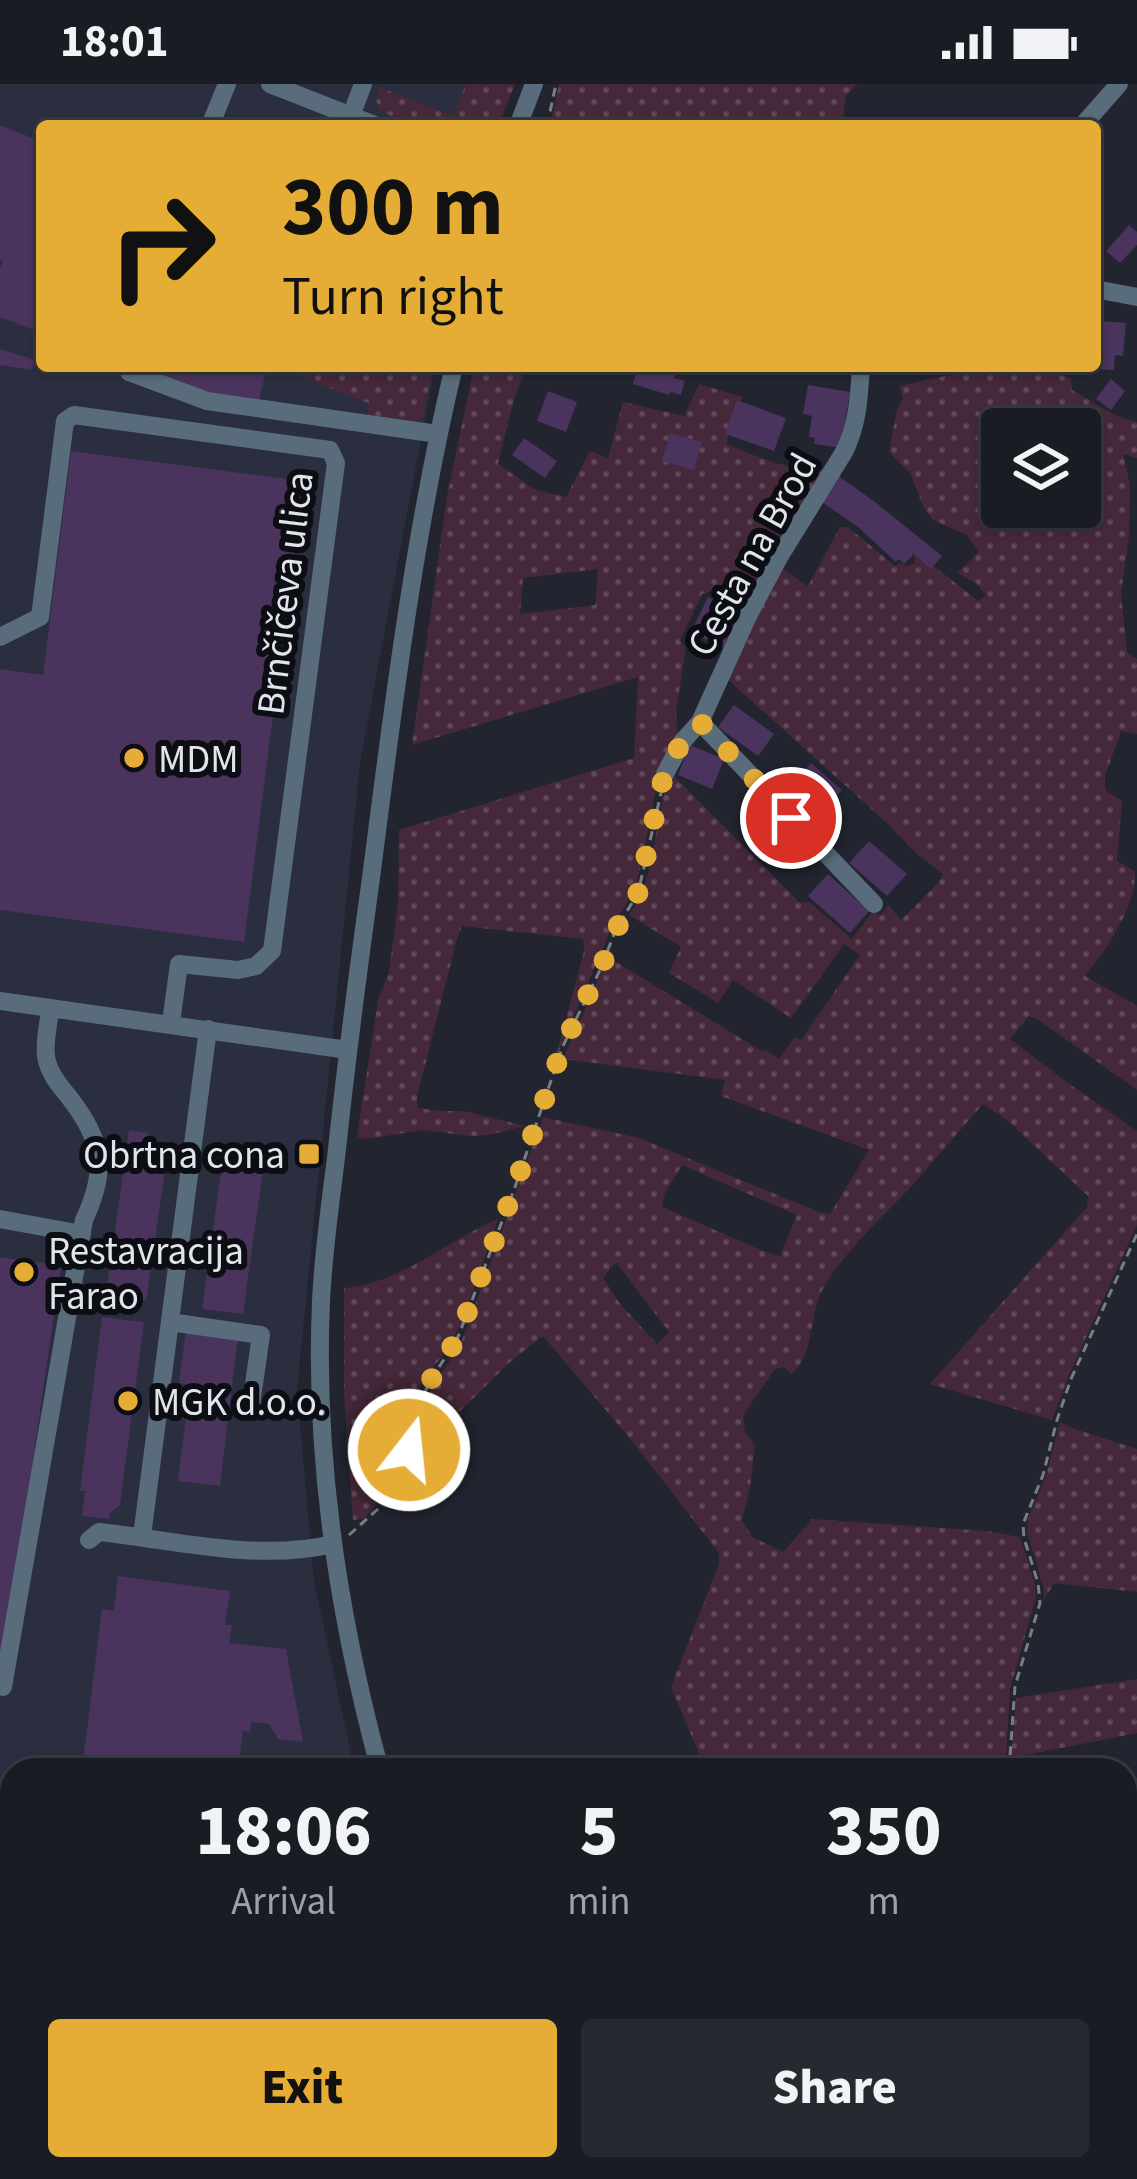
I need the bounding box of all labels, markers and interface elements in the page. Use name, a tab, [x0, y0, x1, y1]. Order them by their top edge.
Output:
text: 18:01	[60, 10, 169, 74]
text: 300 m	[282, 148, 504, 268]
icon: right	[84, 168, 240, 324]
text: Turn right	[282, 259, 504, 336]
map controls	[981, 408, 1101, 528]
button: layers	[981, 408, 1101, 528]
street label: Cesta na Brod	[674, 443, 832, 667]
street label: Brnčičeva ulica	[243, 469, 329, 718]
place label: MDM	[158, 732, 239, 788]
marker: MDM	[121, 745, 147, 771]
pin	[740, 767, 842, 869]
icon: arrive	[758, 785, 824, 851]
place label: Obrtna cona	[83, 1128, 285, 1184]
marker: Obrtna cona	[296, 1141, 322, 1167]
place label: Restavracija Farao	[48, 1224, 244, 1325]
marker: Restavracija Farao	[11, 1259, 37, 1285]
place label: MGK d.o.o.	[152, 1375, 326, 1431]
position arrow	[346, 1387, 472, 1513]
marker: MGK d.o.o.	[115, 1388, 141, 1414]
text: 18:06	[196, 1780, 372, 1883]
text: 5	[580, 1780, 618, 1883]
text: 350	[826, 1780, 941, 1883]
text: Arrival	[231, 1874, 336, 1930]
text: min	[567, 1874, 631, 1930]
text: m	[868, 1874, 900, 1930]
button: Exit	[48, 2019, 557, 2157]
button: Share	[581, 2019, 1089, 2157]

